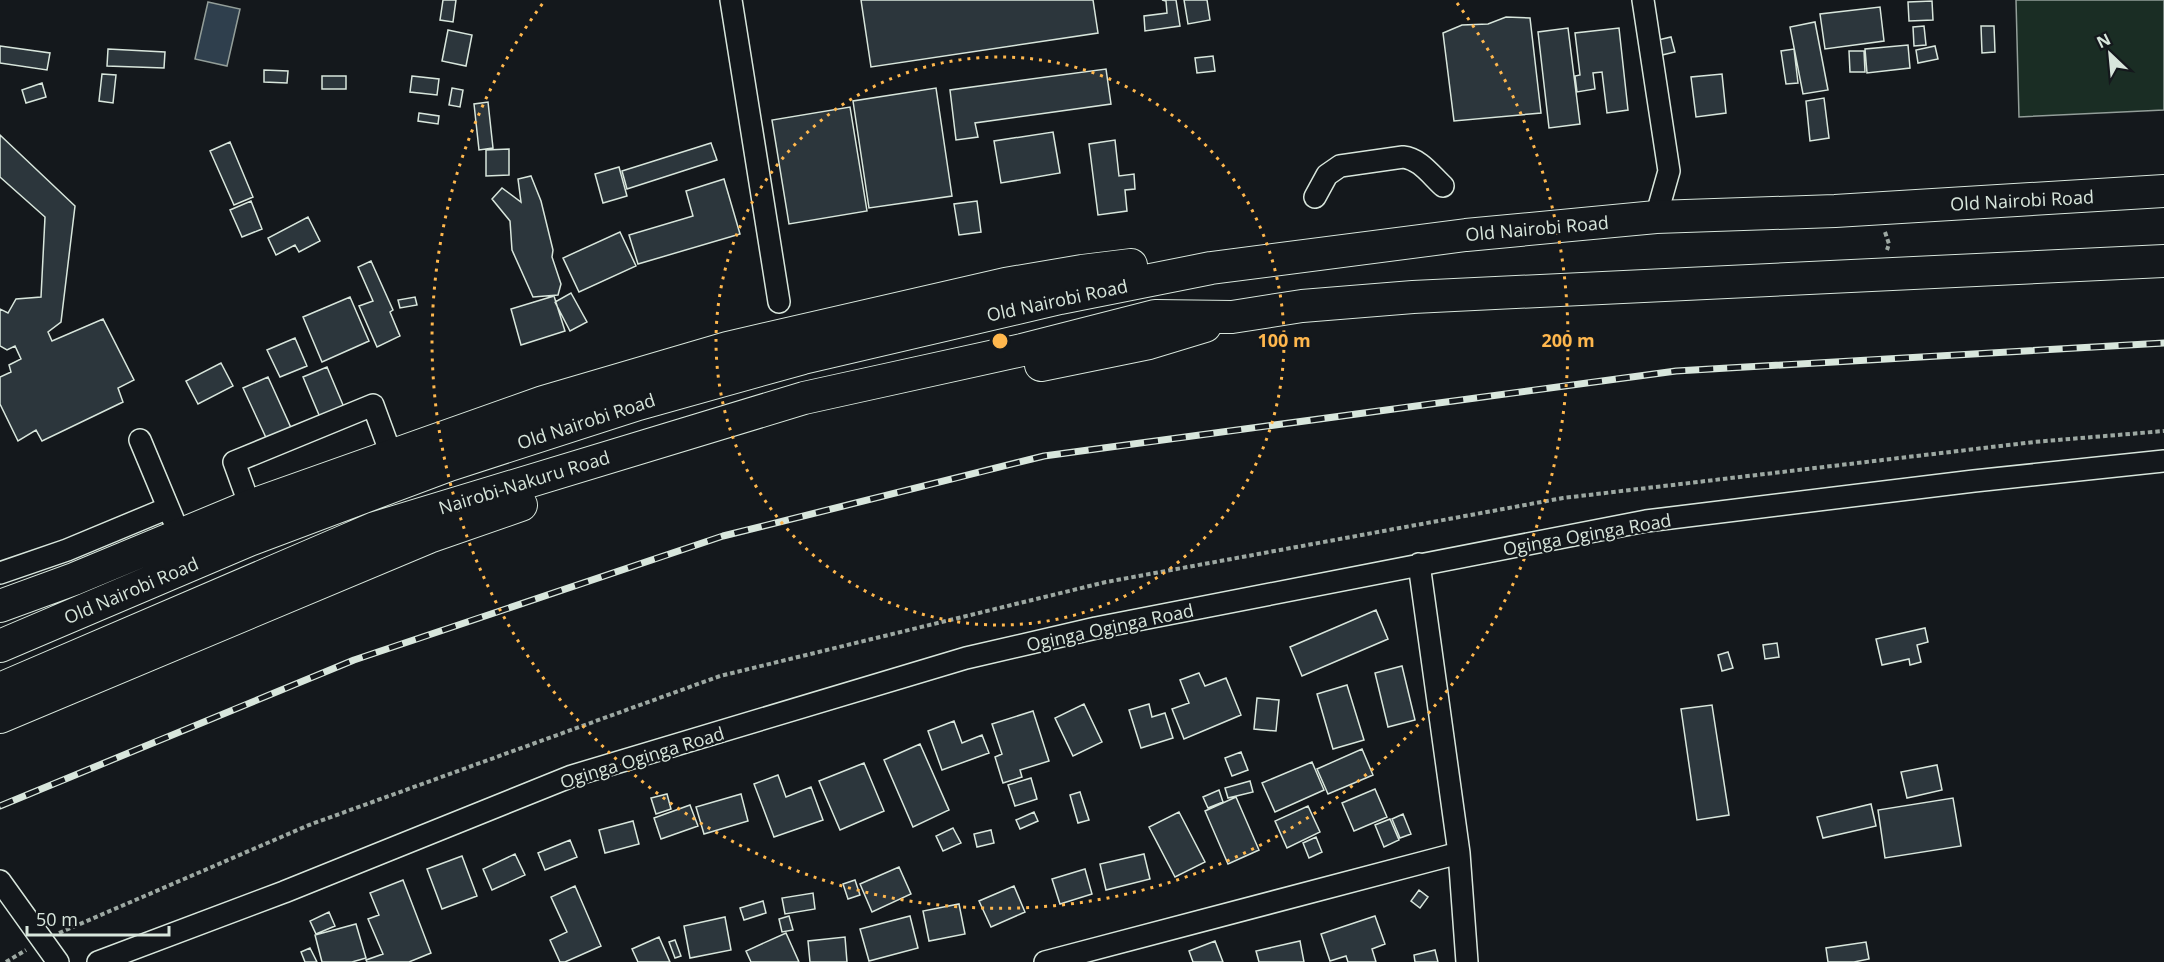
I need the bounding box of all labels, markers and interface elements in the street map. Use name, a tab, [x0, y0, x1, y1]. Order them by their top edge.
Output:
north arrow	[2080, 24, 2140, 84]
text: N	[2093, 28, 2114, 53]
street label: Old Nairobi Road	[1950, 184, 2094, 216]
street label: Old Nairobi Road	[1464, 210, 1610, 246]
street label: Old Nairobi Road	[984, 273, 1130, 327]
text: 100 m	[1257, 328, 1311, 352]
text: 200 m	[1541, 328, 1595, 352]
centre of rings	[990, 331, 1010, 351]
street label: Old Nairobi Road	[514, 387, 658, 455]
street label: Nairobi-Nakuru Road	[436, 445, 612, 519]
street label: Oginga Oginga Road	[1501, 507, 1673, 561]
street label: Old Nairobi Road	[60, 551, 202, 629]
street label: Oginga Oginga Road	[1024, 598, 1196, 656]
street label: Oginga Oginga Road	[557, 721, 727, 793]
scale bar	[27, 899, 170, 937]
text: 50 m	[36, 907, 78, 931]

